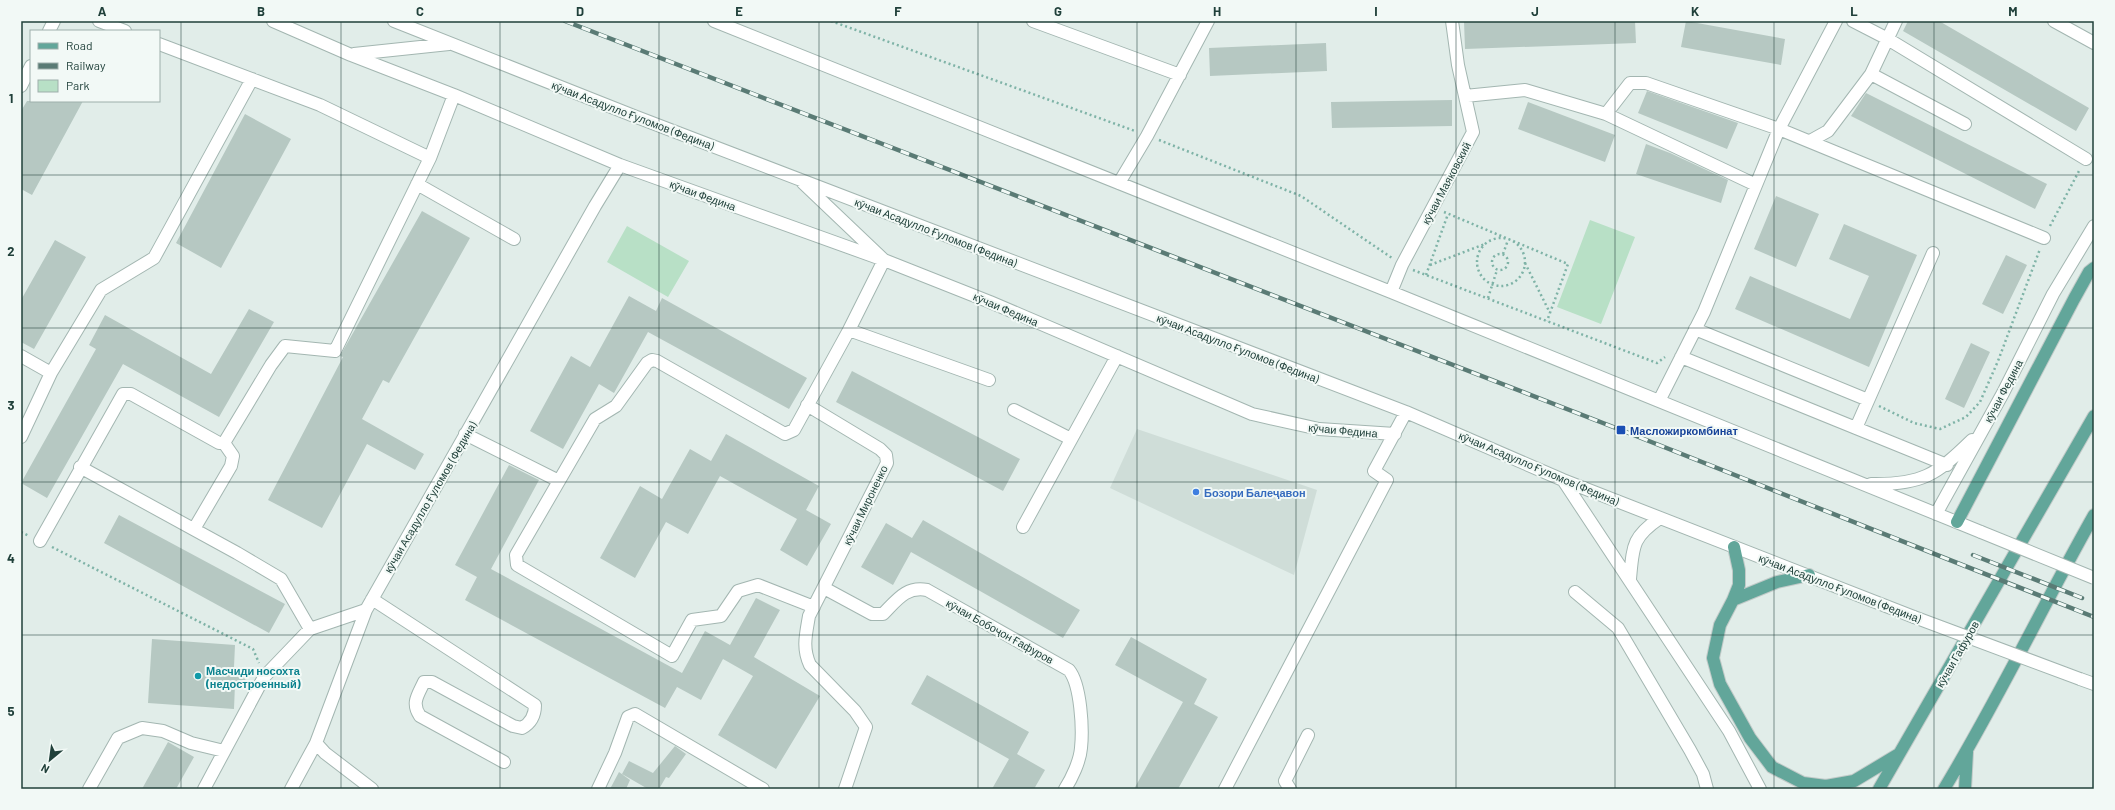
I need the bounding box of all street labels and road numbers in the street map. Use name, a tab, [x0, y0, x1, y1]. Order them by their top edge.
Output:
street label: кӯчаи Асадулло Ғуломов (Федина)	[550, 78, 716, 152]
street label: кӯчаи Маяковский	[1419, 140, 1473, 226]
street label: кӯчаи Федина	[668, 177, 739, 213]
street label: кӯчаи Асадулло Ғуломов (Федина)	[853, 195, 1019, 269]
street label: кӯчаи Федина	[971, 289, 1041, 329]
street label: кӯчаи Асадулло Ғуломов (Федина)	[1155, 311, 1321, 385]
street label: кӯчаи Федина	[1981, 356, 2025, 425]
street label: кӯчаи Асадулло Ғуломов (Федина)	[381, 419, 479, 575]
street label: кӯчаи Федина	[1308, 420, 1379, 440]
street label: кӯчаи Асадулло Ғуломов (Федина)	[1457, 428, 1621, 508]
street label: кӯчаи Мироненко	[840, 463, 890, 547]
street label: кӯчаи Асадулло Ғуломов (Федина)	[1757, 551, 1923, 625]
street label: кӯчаи Бобоҷон Ғафуров	[944, 596, 1056, 666]
street label: кӯчаи Гафуров	[1933, 618, 1981, 689]

